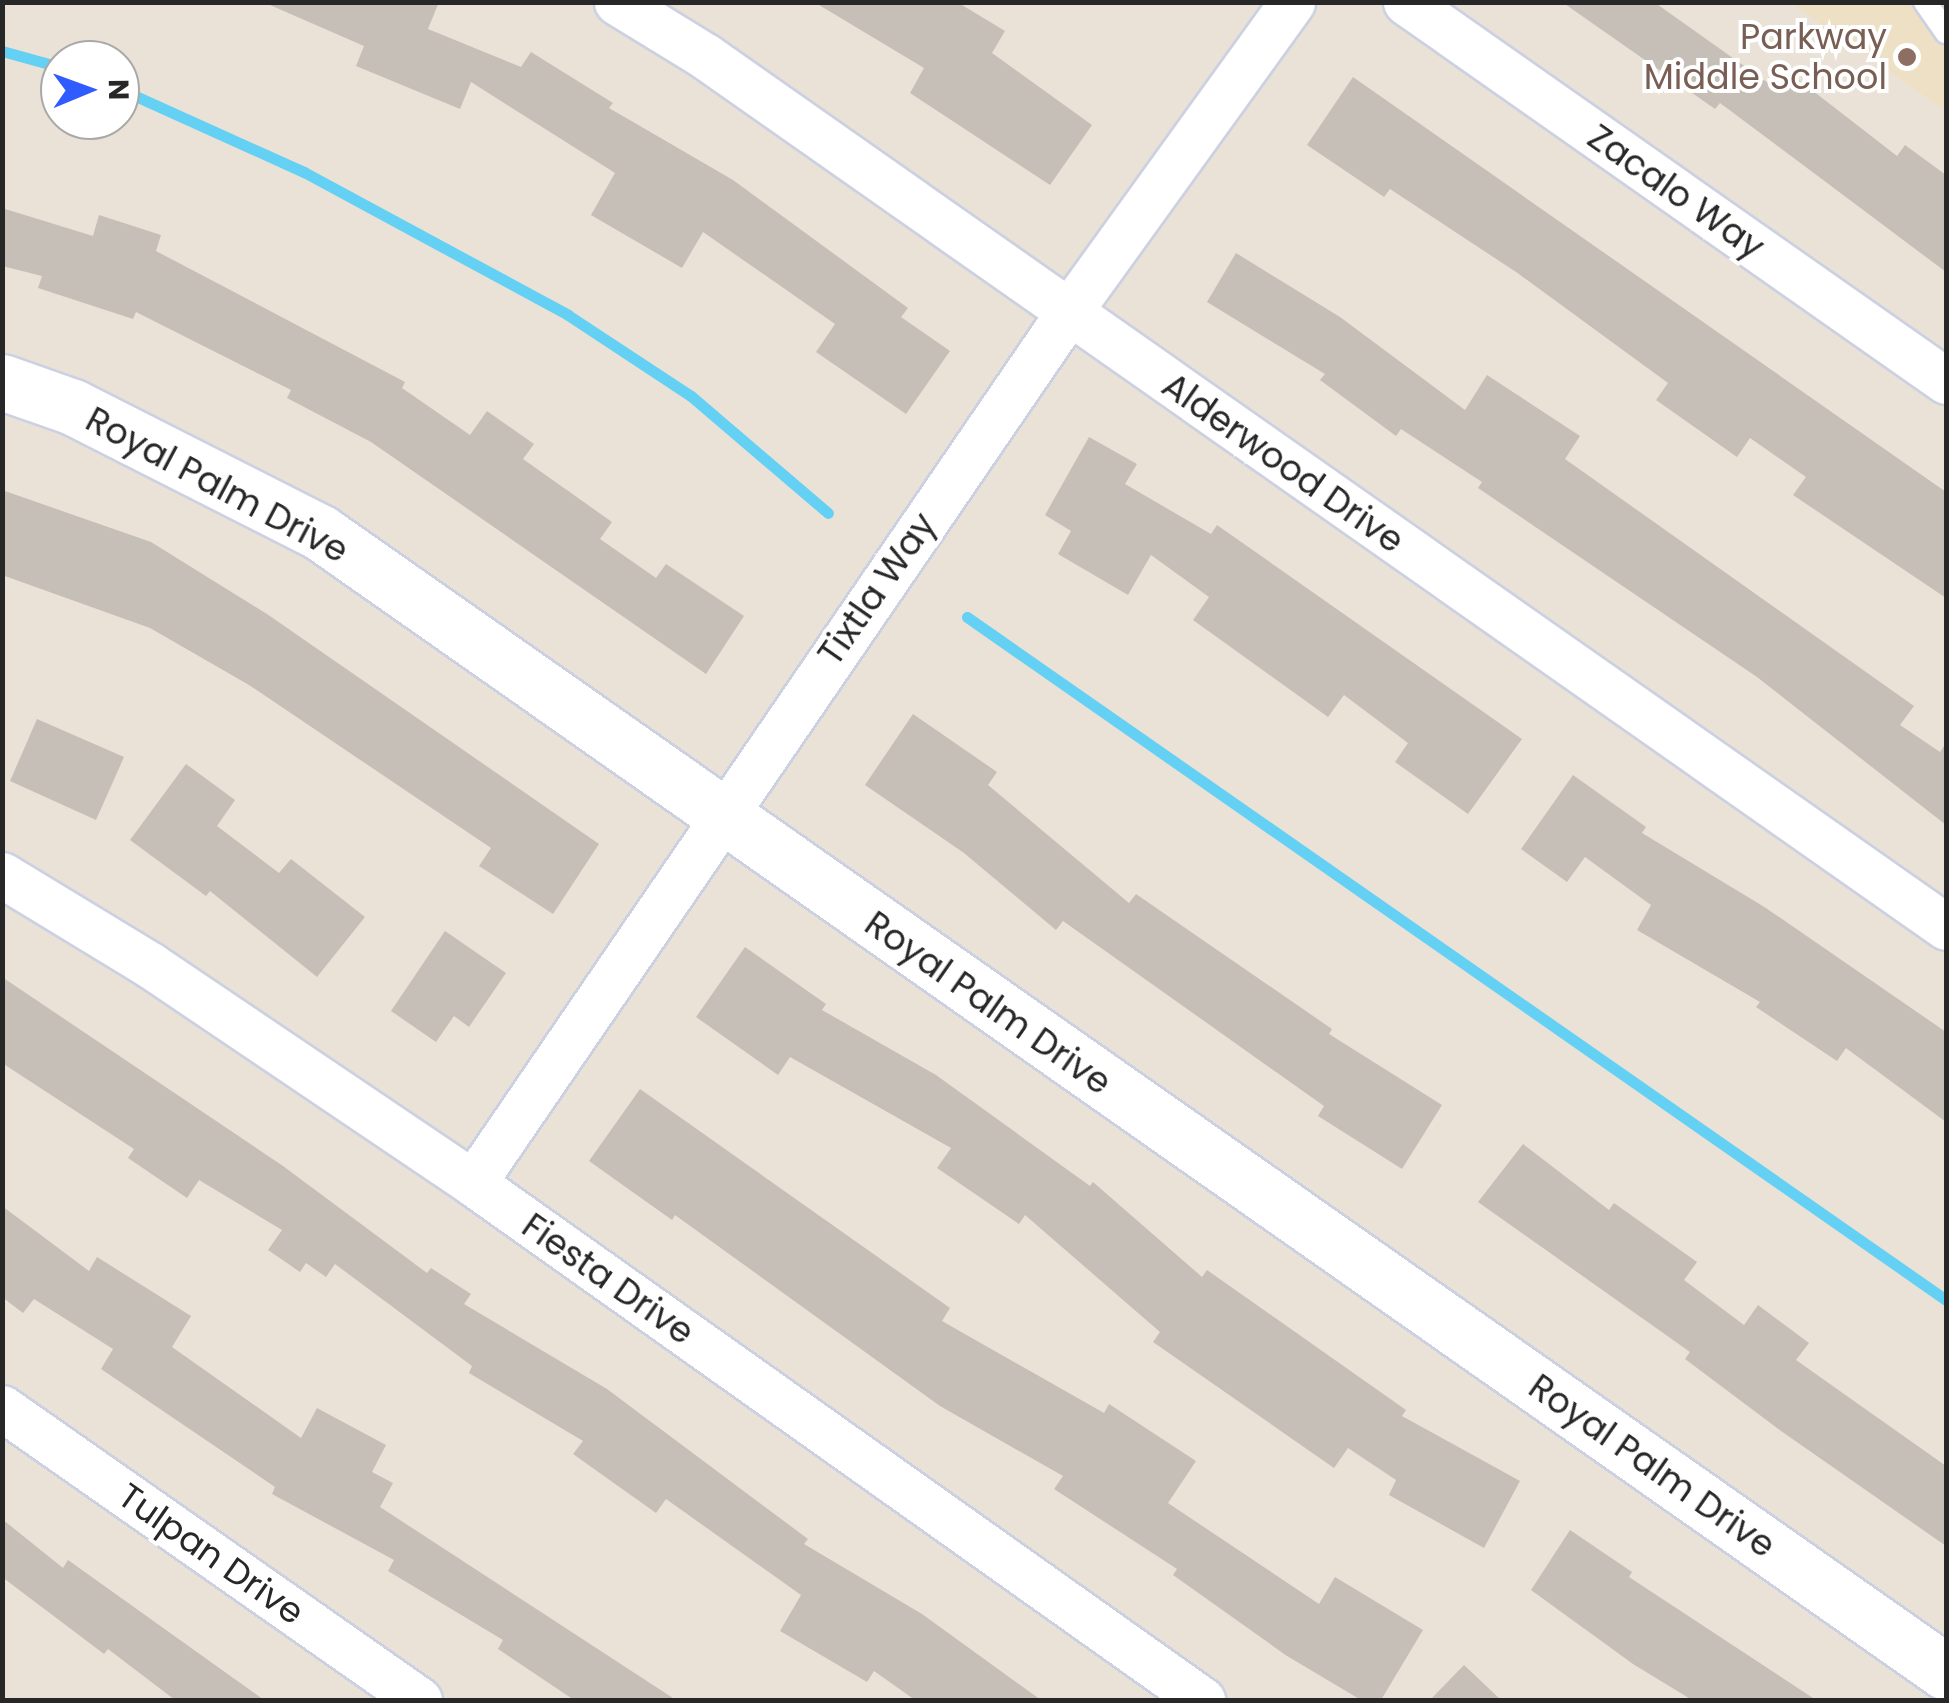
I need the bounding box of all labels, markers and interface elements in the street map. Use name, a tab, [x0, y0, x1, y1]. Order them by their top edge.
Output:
place label: Parkway Middle School	[1644, 16, 1887, 98]
north arrow	[40, 40, 140, 140]
marker: Parkway Middle School	[1896, 46, 1918, 68]
text: N	[99, 79, 138, 100]
street label: Zacalo Way	[1580, 116, 1772, 268]
street label: Alderwood Drive	[1154, 364, 1412, 562]
street label: Royal Palm Drive	[79, 398, 355, 572]
street label: Tixtla Way	[809, 505, 945, 673]
street label: Royal Palm Drive	[857, 902, 1119, 1104]
street label: Fiesta Drive	[514, 1205, 702, 1353]
street label: Royal Palm Drive	[1521, 1365, 1783, 1567]
street label: Tulpan Drive	[110, 1475, 312, 1633]

